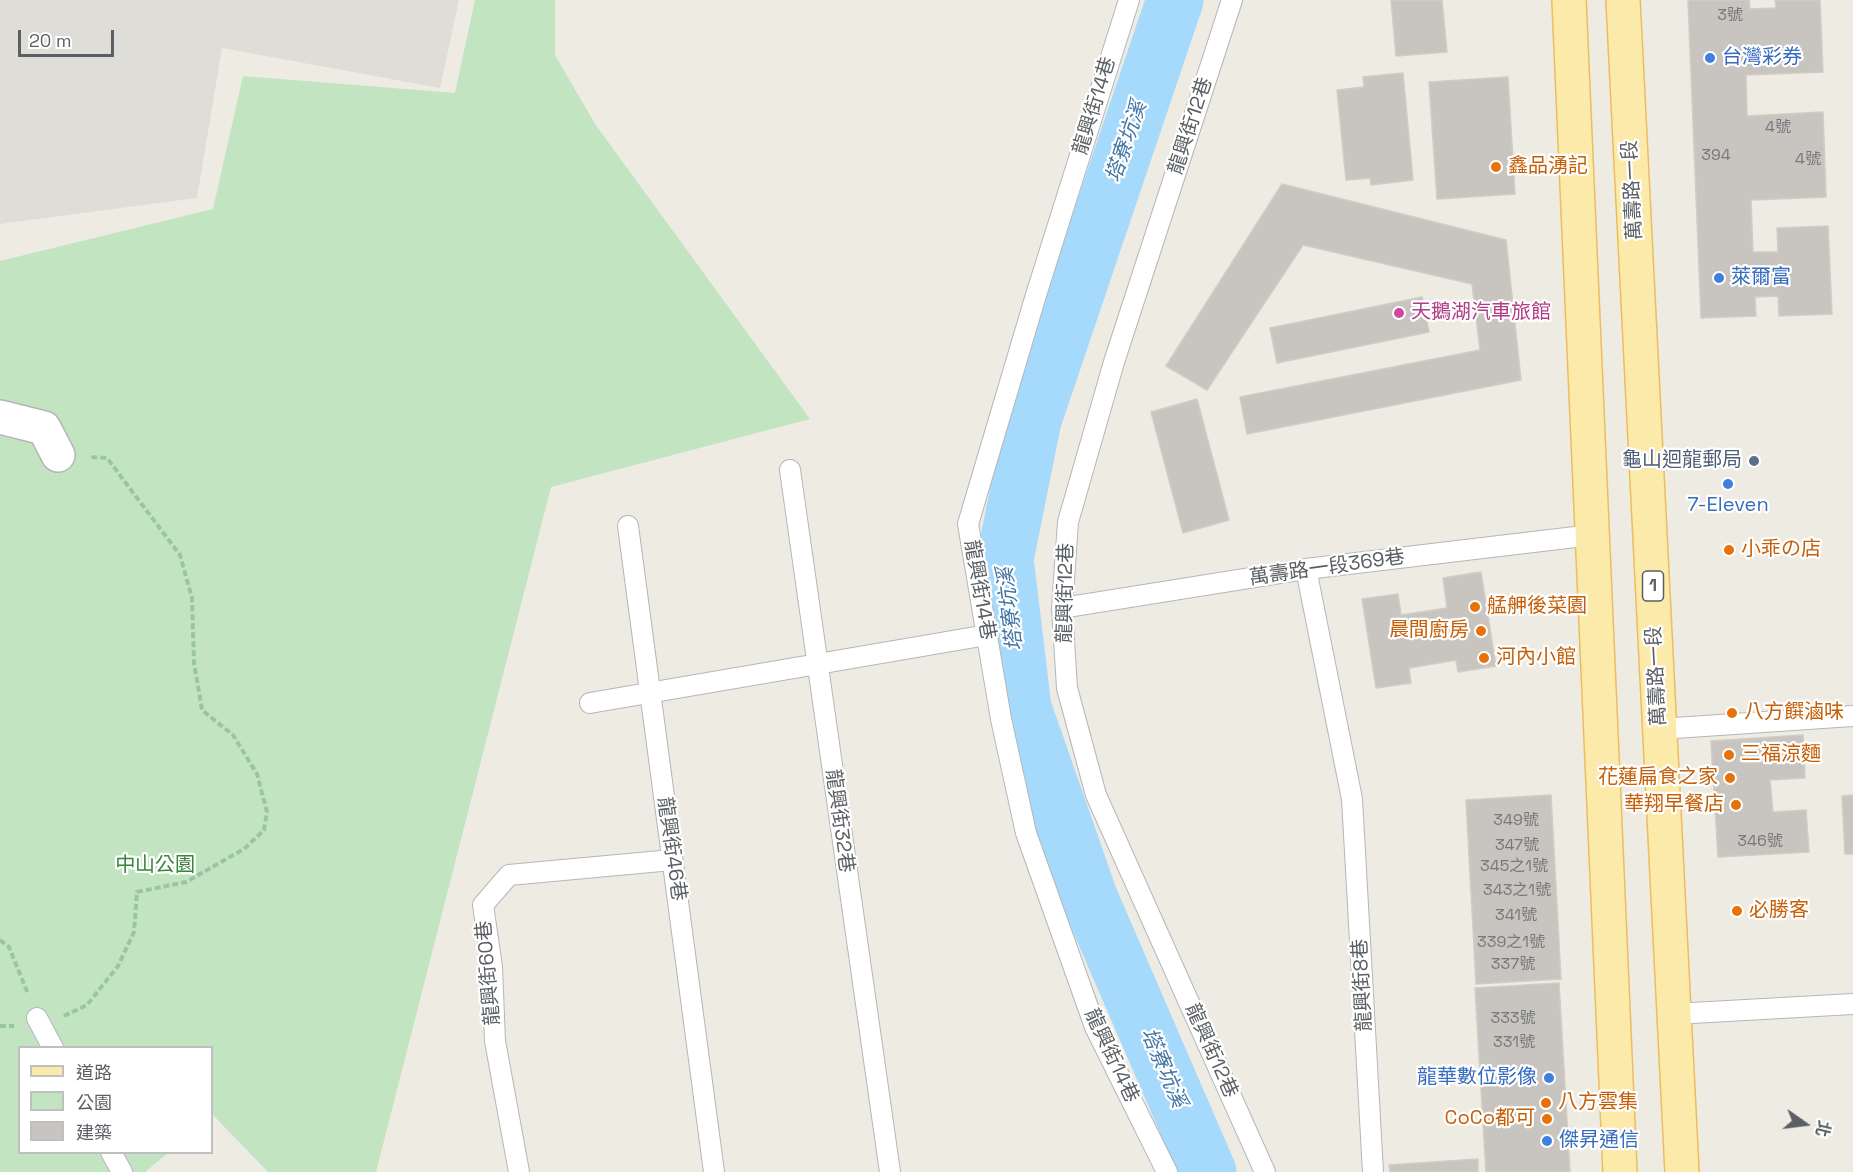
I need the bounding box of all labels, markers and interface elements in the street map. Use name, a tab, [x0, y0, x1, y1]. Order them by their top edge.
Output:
house number: 3號	[1717, 6, 1743, 26]
scale bar	[21, 18, 117, 56]
text: 20 m	[29, 29, 72, 52]
place label: 台灣彩券	[1722, 46, 1802, 70]
marker: 台灣彩券	[1703, 51, 1717, 65]
street label: 龍興街14巷	[1069, 54, 1121, 158]
street label: 龍興街12巷	[1164, 75, 1218, 177]
water label: 塔寮坑溪	[1101, 98, 1153, 186]
house number: 4號	[1765, 118, 1791, 138]
street label: 萬壽路一段	[1618, 139, 1648, 241]
house number: 394	[1701, 146, 1731, 166]
house number: 4號	[1795, 150, 1821, 170]
place label: 鑫品湧記	[1508, 155, 1588, 179]
marker: 鑫品湧記	[1489, 160, 1503, 174]
place label: 萊爾富	[1731, 266, 1791, 290]
marker: 萊爾富	[1712, 271, 1726, 285]
place label: 天鵝湖汽車旅館	[1411, 301, 1551, 325]
marker: 天鵝湖汽車旅館	[1392, 306, 1406, 320]
place label: 龜山迴龍郵局	[1622, 449, 1742, 473]
marker: 龜山迴龍郵局	[1747, 454, 1761, 468]
marker: 7-Eleven	[1721, 477, 1735, 491]
place label: 7-Eleven	[1687, 494, 1769, 518]
street label: 龍興街14巷	[958, 538, 1000, 642]
place label: 小乖の店	[1741, 538, 1821, 562]
street label: 龍興街12巷	[1053, 543, 1079, 643]
marker: 小乖の店	[1722, 543, 1736, 557]
street label: 萬壽路一段369巷	[1248, 545, 1406, 591]
water label: 塔寮坑溪	[993, 566, 1029, 652]
road number: 1	[1642, 571, 1664, 601]
place label: 艋舺後菜園	[1487, 595, 1587, 619]
marker: 艋舺後菜園	[1468, 600, 1482, 614]
place label: 晨間廚房	[1389, 619, 1469, 643]
marker: 晨間廚房	[1474, 624, 1488, 638]
street label: 萬壽路一段	[1642, 625, 1672, 727]
place label: 河內小館	[1496, 646, 1576, 670]
marker: 河內小館	[1477, 651, 1491, 665]
place label: 八方饌滷味	[1744, 701, 1844, 725]
marker: 八方饌滷味	[1725, 706, 1739, 720]
place label: 三福涼麵	[1741, 743, 1821, 767]
marker: 三福涼麵	[1722, 748, 1736, 762]
place label: 花蓮扁食之家	[1598, 766, 1718, 790]
street label: 龍興街32巷	[820, 768, 858, 874]
marker: 花蓮扁食之家	[1723, 771, 1737, 785]
place label: 華翔早餐店	[1624, 793, 1724, 817]
street label: 龍興街46巷	[652, 795, 690, 903]
marker: 華翔早餐店	[1729, 798, 1743, 812]
house number: 349號	[1493, 811, 1539, 831]
house number: 346號	[1737, 832, 1783, 852]
house number: 347號	[1495, 836, 1539, 856]
park label: 中山公園	[115, 854, 195, 878]
house number: 345之1號	[1480, 857, 1548, 877]
house number: 343之1號	[1483, 881, 1551, 901]
place label: 必勝客	[1749, 899, 1809, 923]
marker: 必勝客	[1730, 904, 1744, 918]
house number: 341號	[1495, 906, 1537, 926]
street label: 龍興街60巷	[472, 920, 506, 1026]
house number: 339之1號	[1477, 933, 1545, 953]
street label: 龍興街8巷	[1349, 938, 1377, 1032]
house number: 337號	[1491, 955, 1535, 975]
street label: 龍興街12巷	[1180, 1000, 1242, 1102]
street label: 龍興街14巷	[1079, 1005, 1143, 1107]
house number: 333號	[1491, 1009, 1535, 1029]
water label: 塔寮坑溪	[1135, 1024, 1191, 1112]
house number: 331號	[1493, 1033, 1535, 1053]
legend	[18, 1046, 213, 1154]
text: 道路	[76, 1061, 112, 1084]
place label: 龍華數位影像	[1417, 1066, 1537, 1090]
marker: 龍華數位影像	[1542, 1071, 1556, 1085]
text: 公園	[76, 1091, 112, 1114]
place label: 八方雲集	[1558, 1091, 1638, 1115]
north arrow	[1775, 1094, 1835, 1154]
marker: 八方雲集	[1539, 1096, 1553, 1110]
place label: CoCo都可	[1445, 1107, 1535, 1131]
marker: CoCo都可	[1540, 1112, 1554, 1126]
text: 北	[1811, 1118, 1835, 1139]
text: 建築	[76, 1121, 112, 1144]
place label: 傑昇通信	[1559, 1129, 1639, 1153]
marker: 傑昇通信	[1540, 1134, 1554, 1148]

